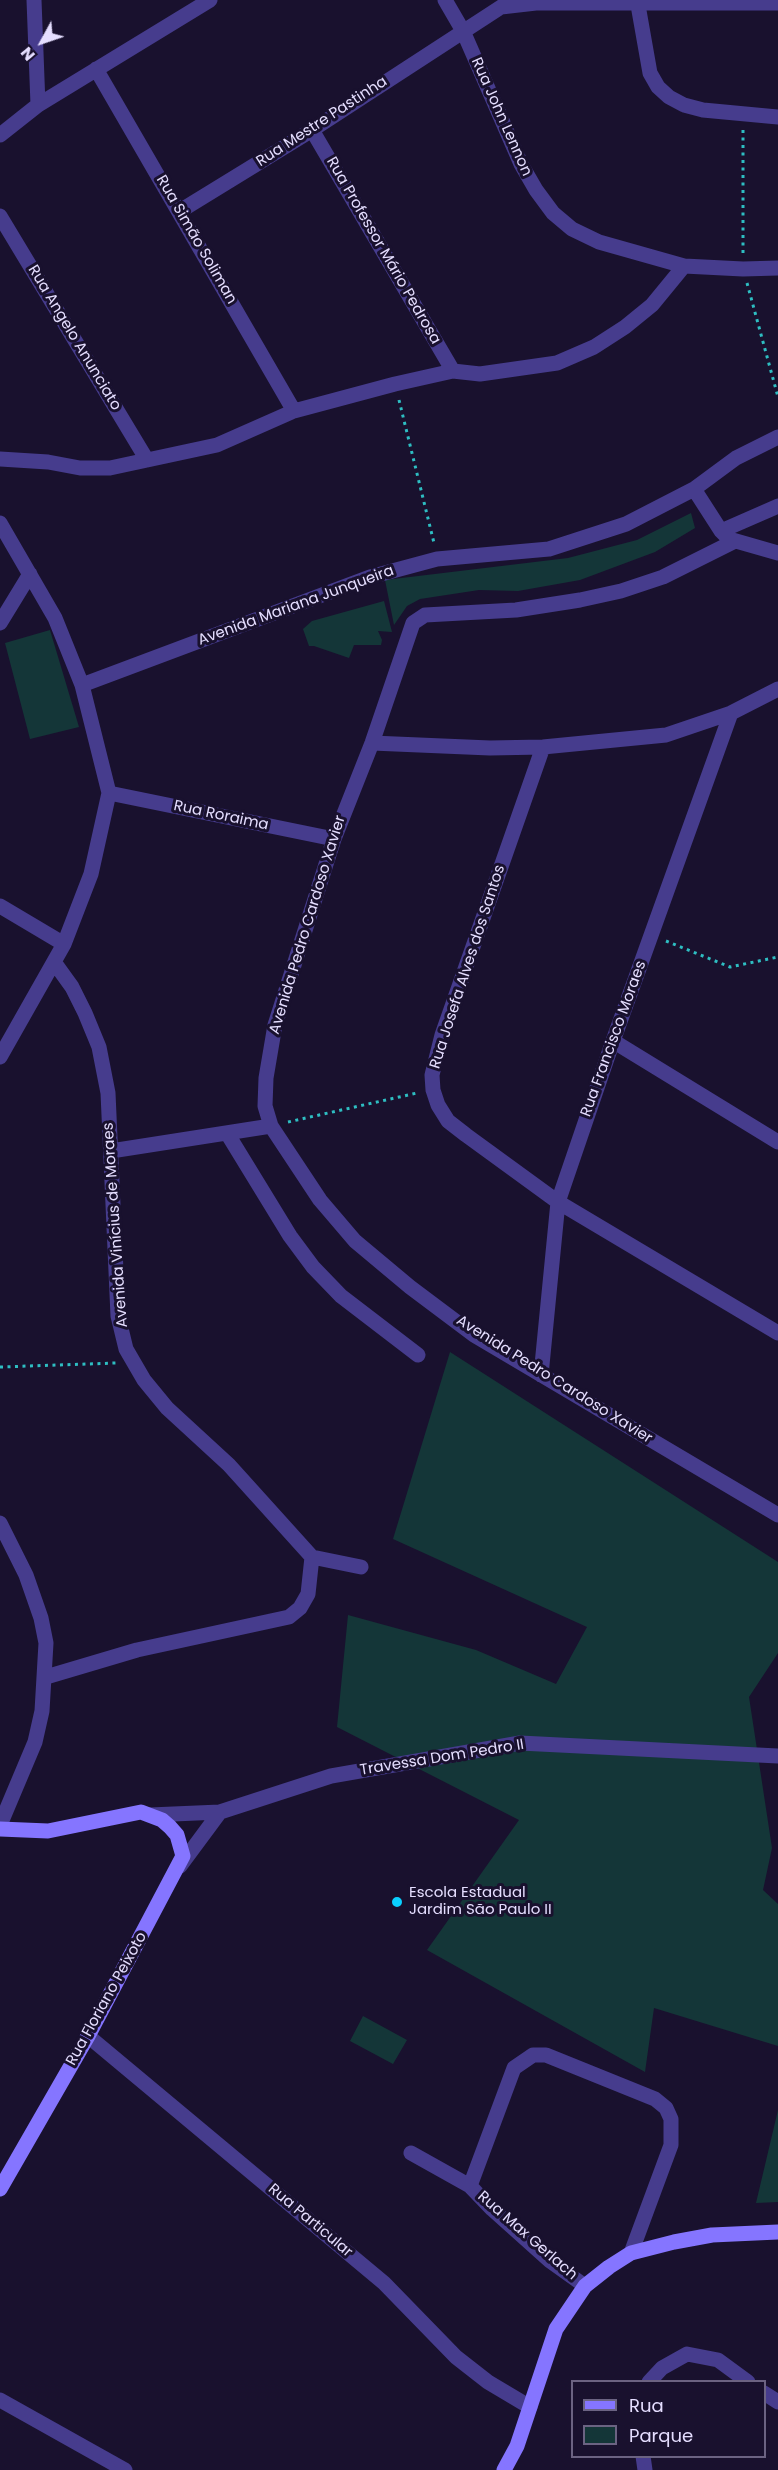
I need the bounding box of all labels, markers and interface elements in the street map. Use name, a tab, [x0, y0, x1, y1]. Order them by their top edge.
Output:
north arrow	[12, 12, 72, 72]
text: N	[15, 42, 41, 66]
street label: Rua John Lennon	[467, 55, 535, 179]
street label: Rua Mestre Pastinha	[253, 73, 391, 171]
street label: Rua Professor Mário Pedrosa	[322, 154, 444, 348]
street label: Rua Simão Soliman	[152, 172, 240, 308]
street label: Rua Angelo Anunciato	[23, 262, 125, 414]
street label: Avenida Mariana Junqueira	[196, 562, 396, 650]
street label: Rua Roraima	[172, 797, 270, 835]
street label: Avenida Pedro Cardoso Xavier	[266, 814, 350, 1036]
street label: Rua Josefa Alves dos Santos	[427, 863, 509, 1071]
street label: Rua Francisco Moraes	[577, 959, 651, 1119]
street label: Avenida Vinícius de Moraes	[100, 1122, 132, 1328]
street label: Avenida Pedro Cardoso Xavier	[453, 1312, 655, 1448]
street label: Travessa Dom Pedro II	[359, 1736, 525, 1780]
place label: Escola Estadual Jardim São Paulo II	[409, 1884, 552, 1919]
marker: Escola Estadual Jardim São Paulo II	[390, 1895, 404, 1909]
street label: Rua Floriano Peixoto	[63, 1929, 151, 2069]
street label: Rua Particular	[264, 2180, 356, 2262]
street label: Rua Max Gerlach	[473, 2188, 581, 2284]
legend	[571, 2380, 766, 2458]
text: Rua	[629, 2393, 664, 2418]
text: Parque	[629, 2423, 693, 2448]

